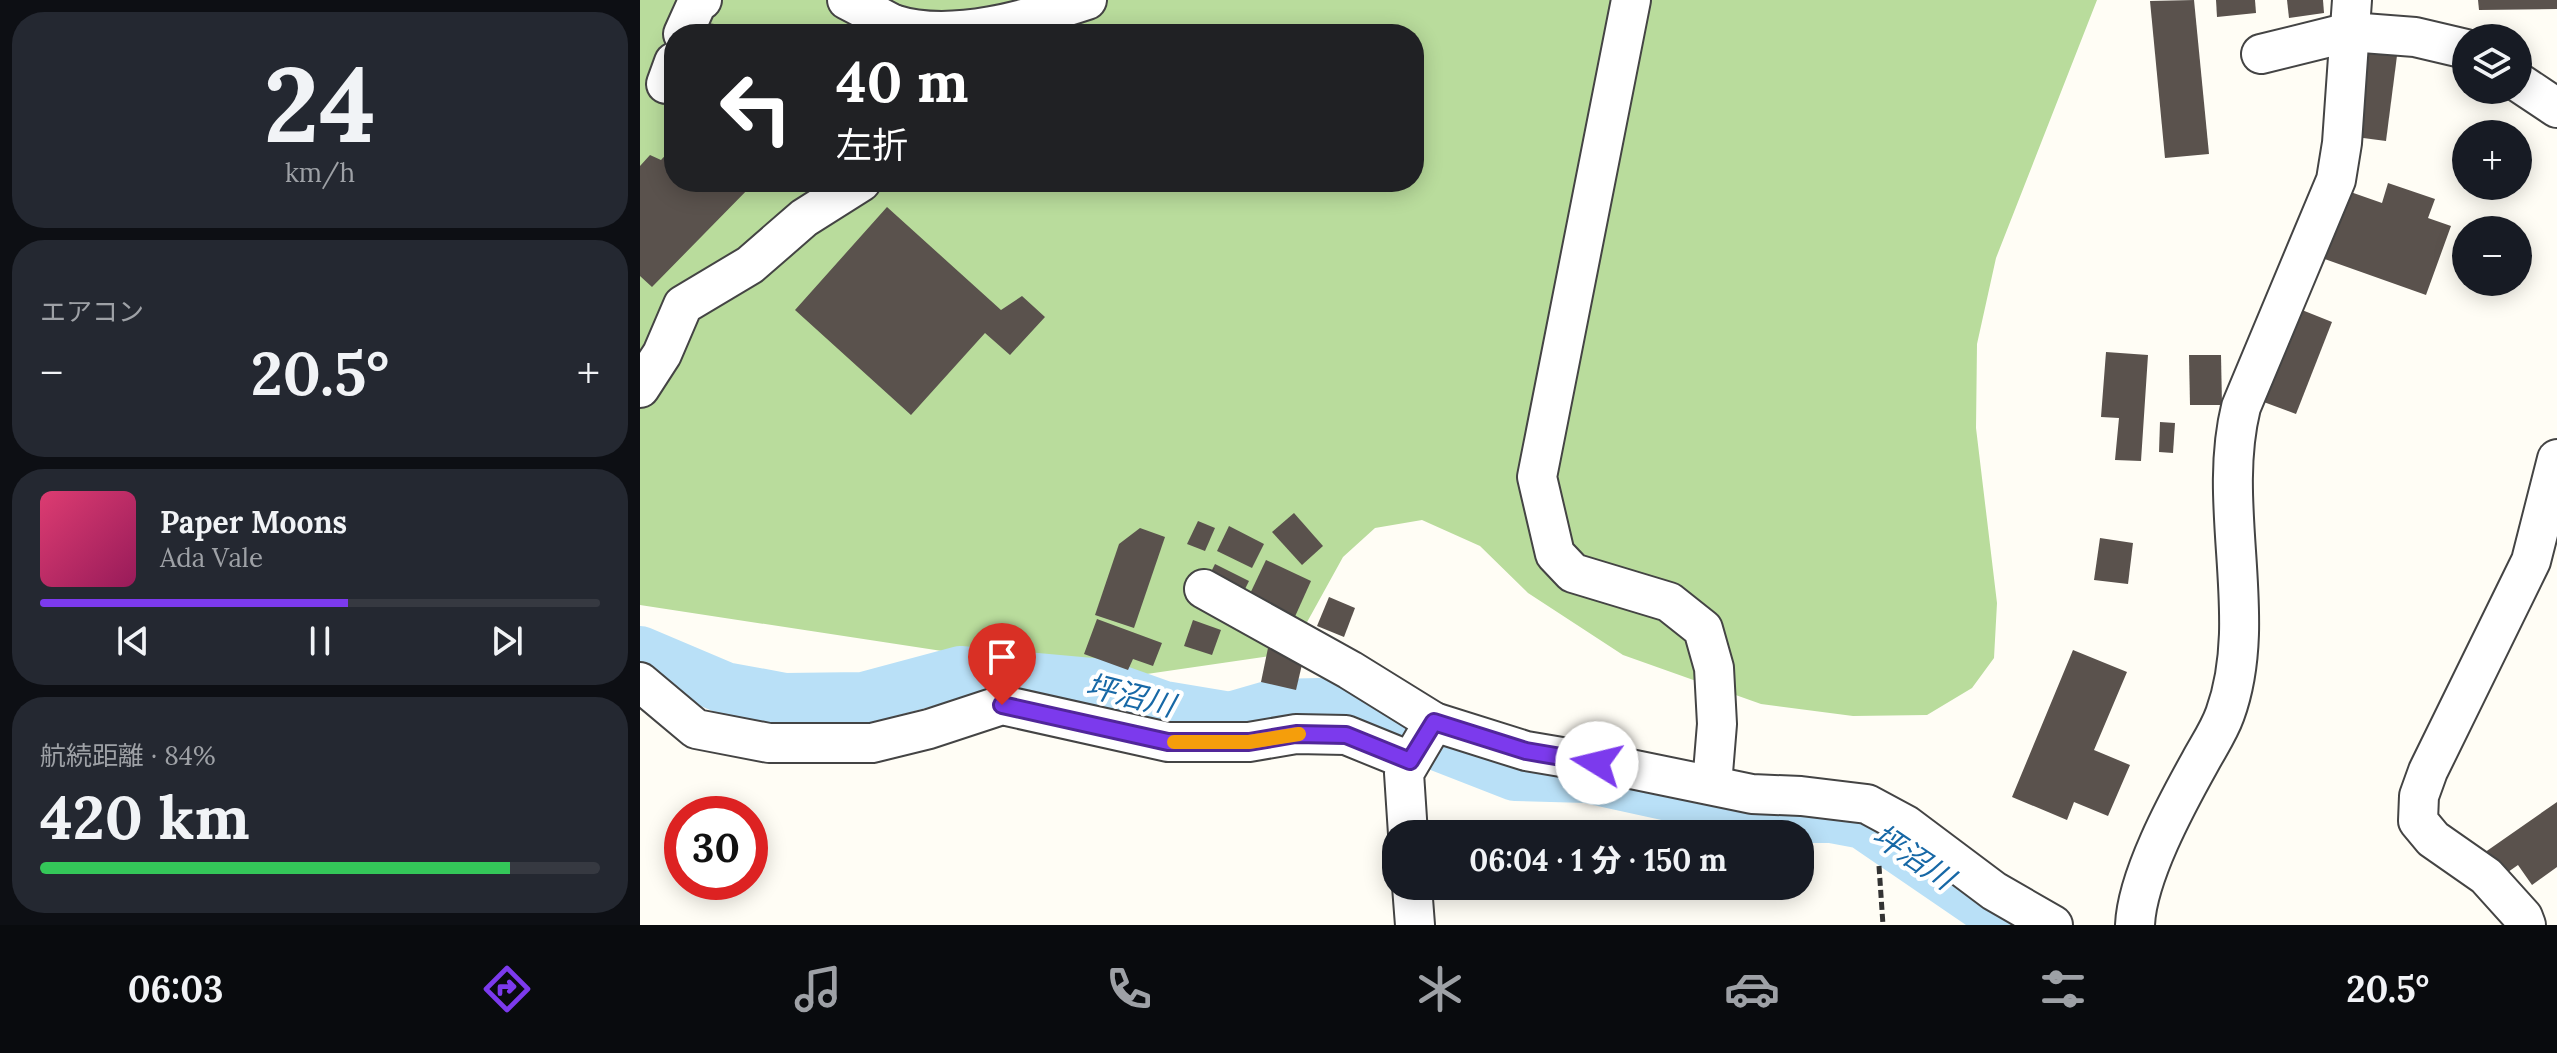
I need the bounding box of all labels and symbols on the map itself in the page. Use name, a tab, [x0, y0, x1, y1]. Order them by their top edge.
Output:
pin	[968, 623, 1036, 705]
water label: 坪沼川	[1082, 666, 1181, 725]
position arrow	[1555, 721, 1639, 805]
speed limit sign: 30	[664, 796, 768, 900]
water label: 坪沼川	[1866, 815, 1964, 899]

